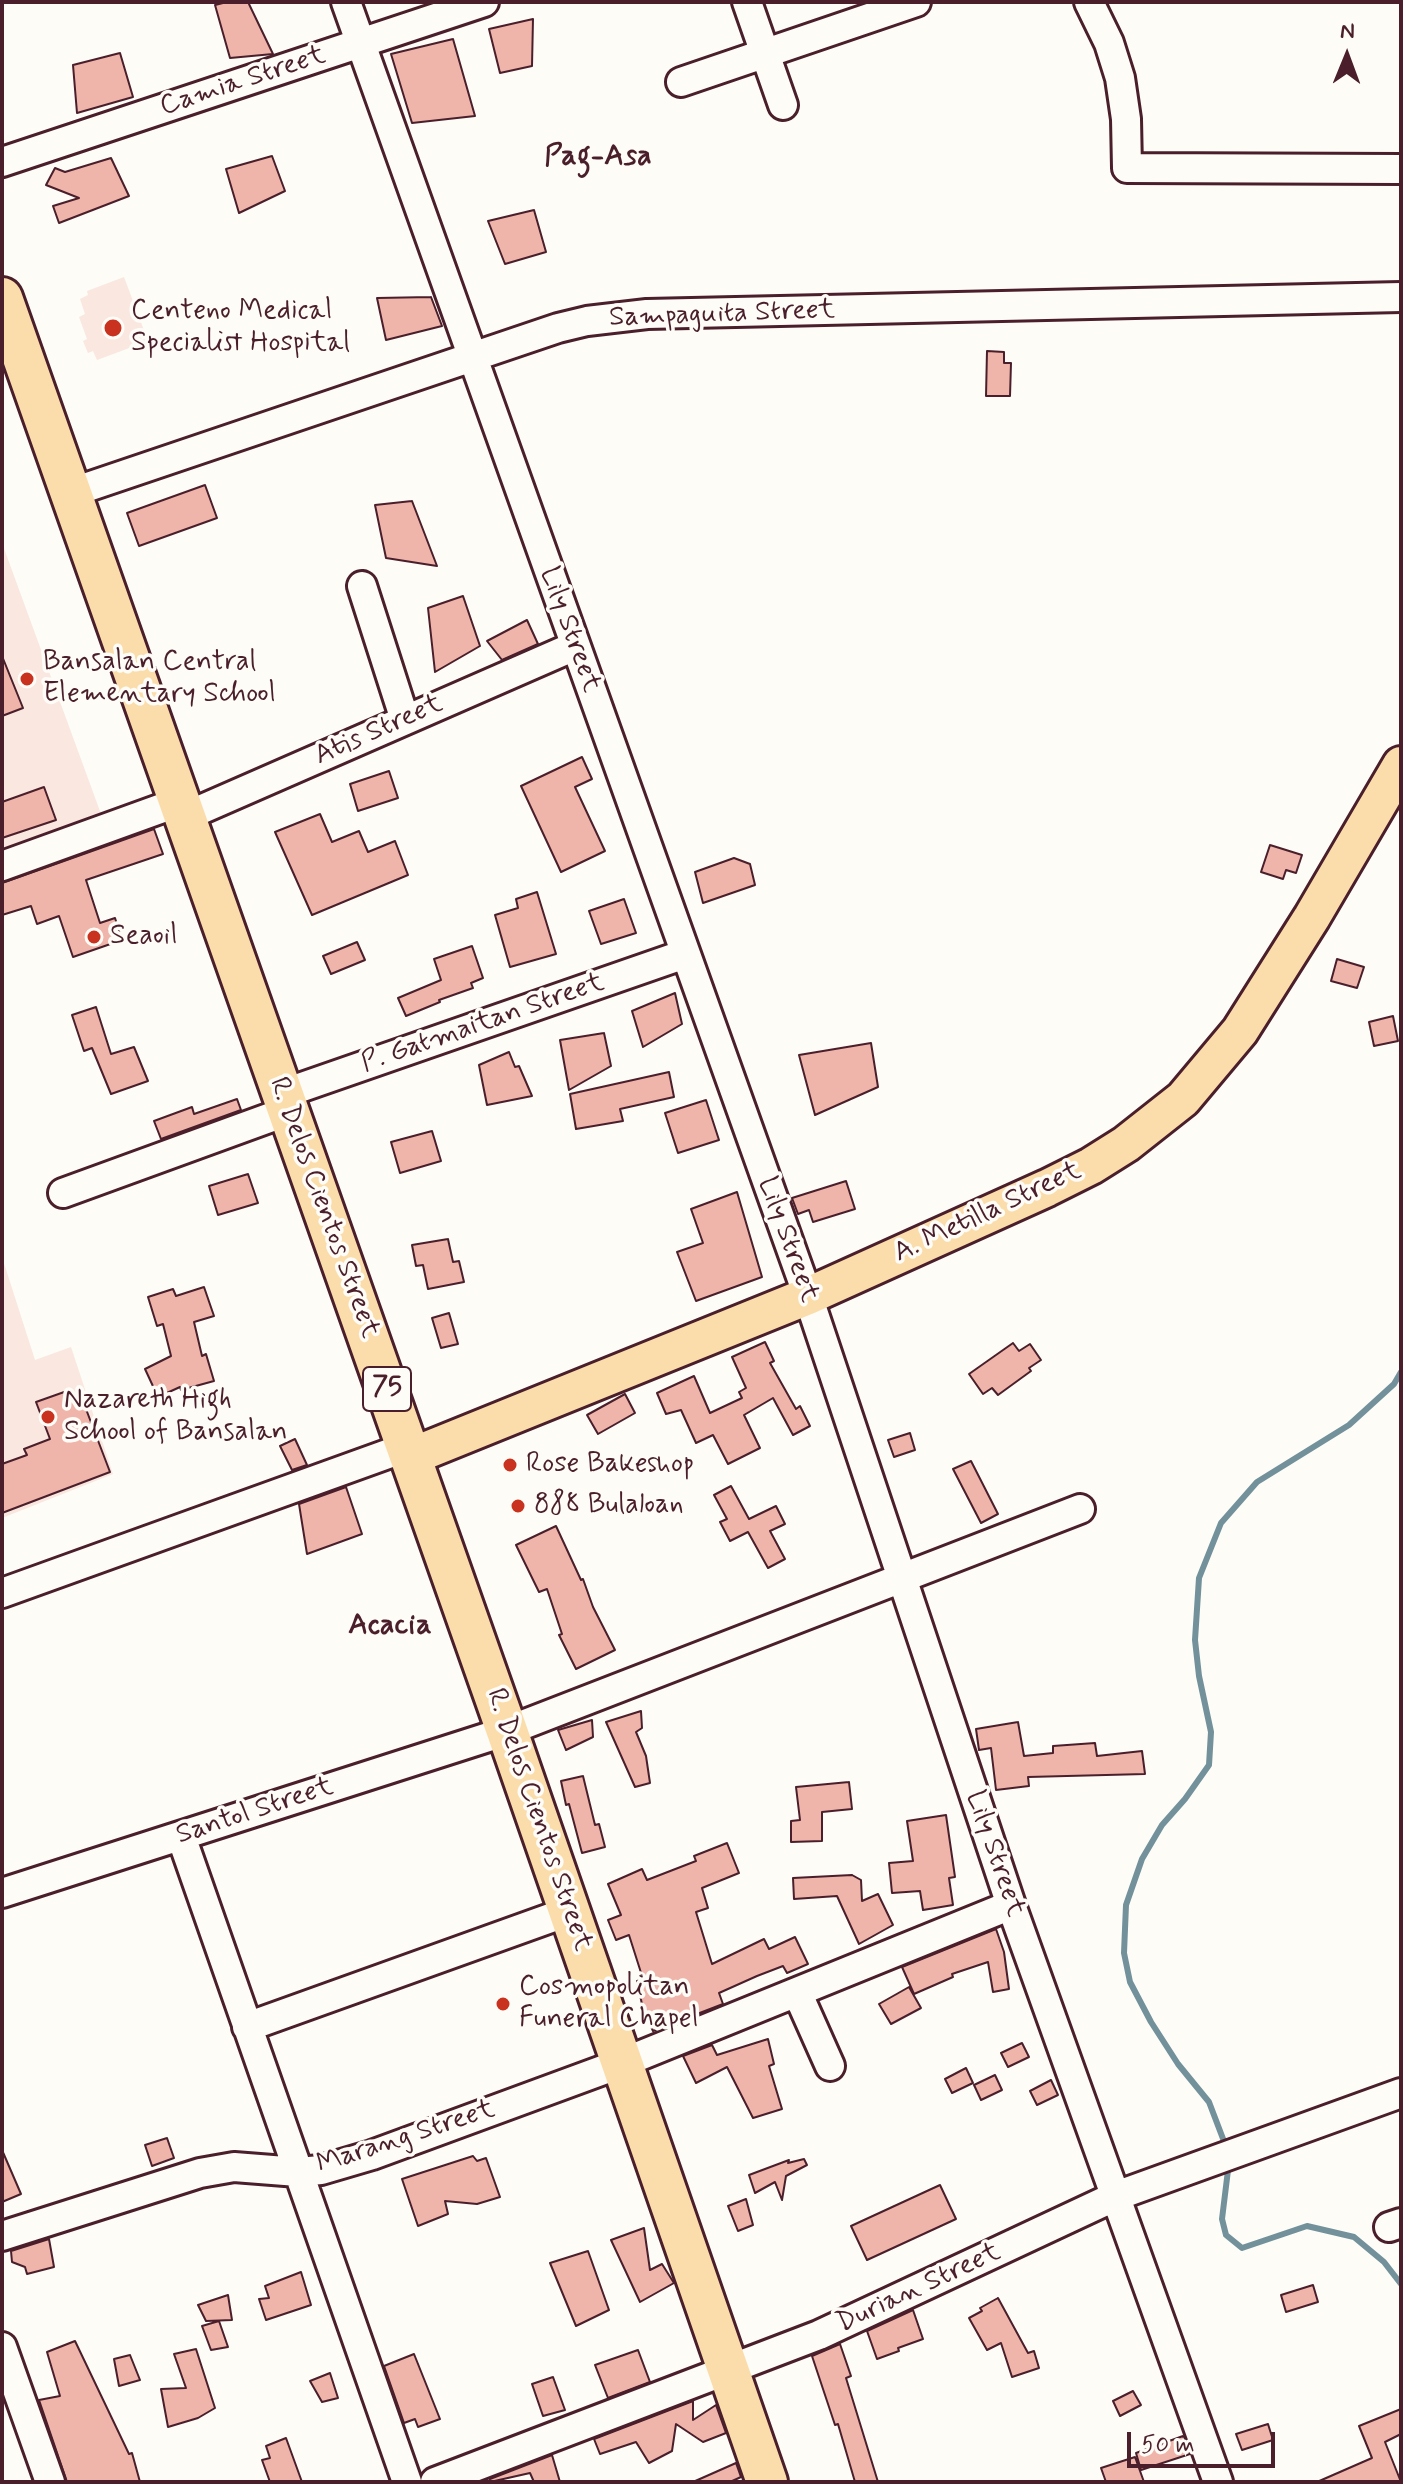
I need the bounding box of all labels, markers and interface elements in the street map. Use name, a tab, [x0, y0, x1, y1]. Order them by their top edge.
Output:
north arrow	[1307, 16, 1387, 96]
text: N	[1340, 18, 1355, 46]
street label: Camia Street	[156, 39, 330, 125]
district label: Pag-Asa	[544, 140, 652, 176]
street label: Sampaguita Street	[608, 294, 836, 336]
place label: Centeno Medical Specialist Hospital	[131, 295, 350, 361]
marker: Centeno Medical Specialist Hospital	[102, 317, 124, 339]
street label: Lily Street	[531, 563, 607, 697]
place label: Bansalan Central Elementary School	[43, 646, 276, 712]
marker: Bansalan Central Elementary School	[18, 670, 36, 688]
street label: Atis Street	[310, 688, 448, 774]
place label: Seaoil	[110, 920, 177, 954]
marker: Seaoil	[85, 928, 103, 946]
street label: P. Gatmaitan Street	[357, 967, 609, 1081]
street label: R. Delos Cientos Street	[260, 1073, 386, 1343]
street label: A. Metilla Street	[889, 1155, 1087, 1271]
street label: Lily Street	[749, 1173, 825, 1307]
road number: 75	[363, 1367, 411, 1411]
place label: Nazareth High School of Bansalan	[64, 1384, 288, 1450]
marker: Nazareth High School of Bansalan	[39, 1408, 57, 1426]
place label: Rose Bakeshop	[526, 1448, 694, 1482]
marker: Rose Bakeshop	[501, 1456, 519, 1474]
place label: 888 Bulaloan	[534, 1489, 684, 1523]
marker: 888 Bulaloan	[509, 1497, 527, 1515]
district label: Acacia	[348, 1609, 432, 1645]
street label: R. Delos Cientos Street	[477, 1684, 599, 1956]
street label: Santol Street	[172, 1771, 338, 1853]
street label: Lily Street	[957, 1787, 1031, 1921]
place label: Cosmopolitan Funeral Chapel	[519, 1971, 699, 2037]
marker: Cosmopolitan Funeral Chapel	[494, 1995, 512, 2013]
street label: Marang Street	[313, 2093, 499, 2183]
street label: Durian Street	[832, 2236, 1006, 2342]
scale bar	[1131, 2416, 1279, 2466]
text: 50 m	[1141, 2430, 1195, 2461]

